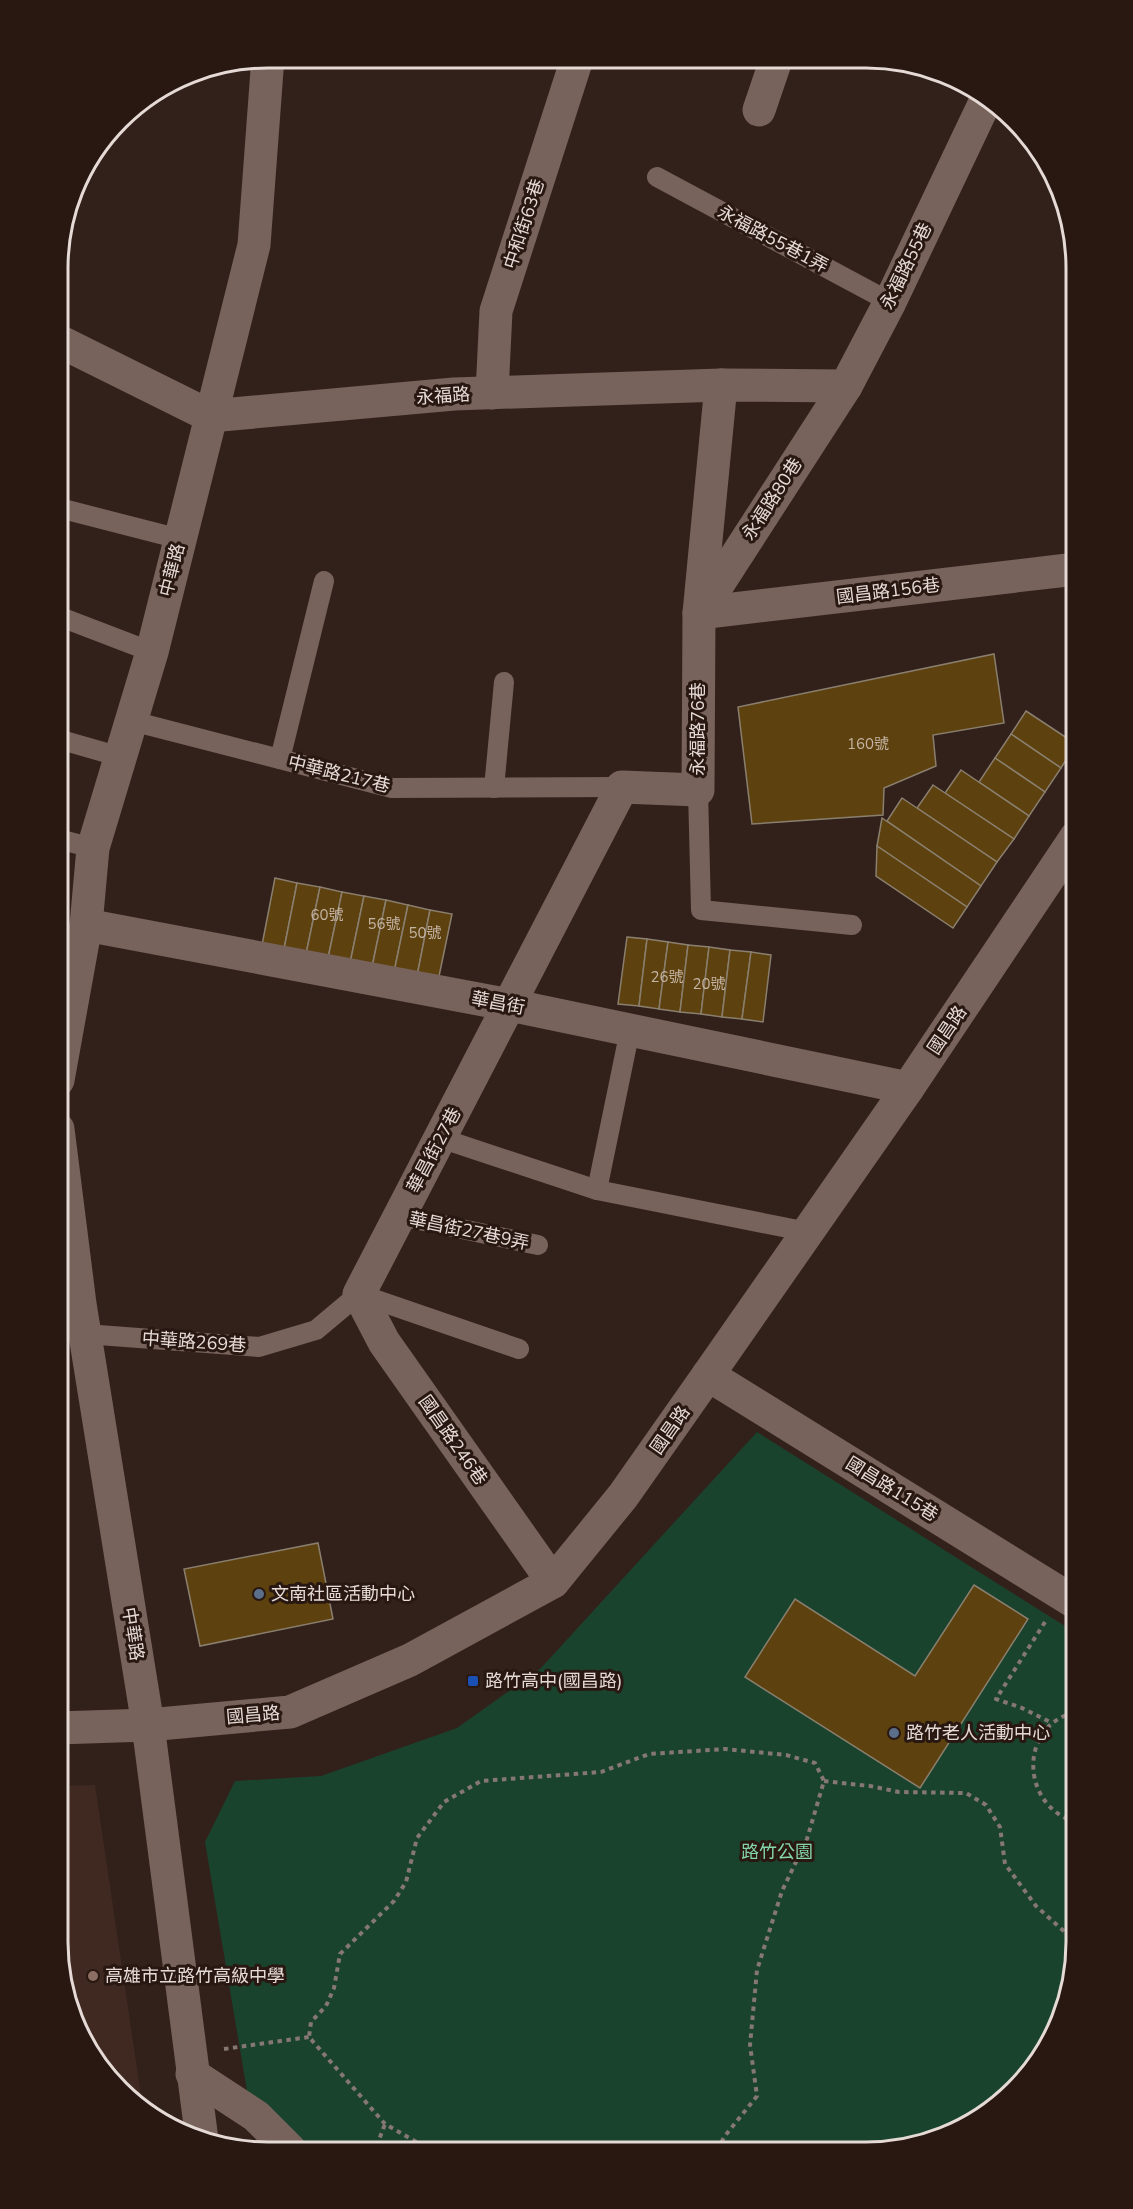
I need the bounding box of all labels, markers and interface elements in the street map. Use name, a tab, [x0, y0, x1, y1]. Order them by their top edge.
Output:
street label: 中和街63巷	[498, 176, 550, 272]
street label: 永福路55巷1弄	[713, 200, 833, 278]
street label: 永福路55巷	[875, 219, 937, 313]
street label: 永福路	[415, 382, 471, 410]
street label: 永福路80巷	[736, 453, 808, 545]
street label: 中華路	[154, 541, 190, 599]
street label: 國昌路156巷	[835, 573, 941, 609]
street label: 永福路76巷	[686, 682, 710, 776]
house number: 160號	[847, 734, 889, 754]
street label: 中華路217巷	[285, 750, 393, 798]
house number: 60號	[310, 905, 344, 925]
house number: 56號	[367, 914, 401, 934]
house number: 50號	[408, 923, 442, 943]
house number: 26號	[650, 967, 684, 987]
house number: 20號	[692, 974, 726, 994]
street label: 華昌街	[469, 986, 527, 1020]
street label: 國昌路	[922, 1001, 972, 1059]
street label: 華昌街27巷	[401, 1103, 467, 1197]
street label: 華昌街27巷9弄	[407, 1207, 531, 1255]
street label: 中華路269巷	[141, 1326, 247, 1358]
street label: 國昌路246巷	[413, 1390, 493, 1490]
street label: 國昌路	[645, 1401, 695, 1459]
street label: 國昌路115巷	[841, 1451, 943, 1527]
place label: 文南社區活動中心	[271, 1582, 415, 1606]
marker: 文南社區活動中心	[252, 1587, 266, 1601]
street label: 中華路	[117, 1605, 149, 1663]
place label: 路竹高中(國昌路)	[485, 1669, 622, 1693]
marker: 路竹高中(國昌路)	[466, 1674, 480, 1688]
street label: 國昌路	[225, 1701, 281, 1729]
place label: 路竹老人活動中心	[906, 1721, 1050, 1745]
marker: 路竹老人活動中心	[887, 1726, 901, 1740]
park label: 路竹公園	[741, 1840, 813, 1864]
place label: 高雄市立路竹高級中學	[105, 1964, 285, 1988]
marker: 高雄市立路竹高級中學	[86, 1969, 100, 1983]

